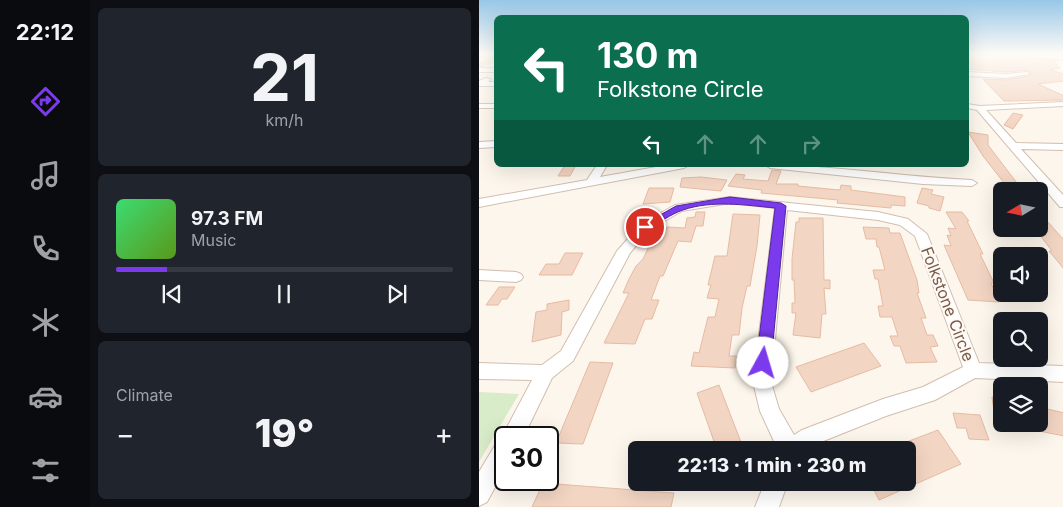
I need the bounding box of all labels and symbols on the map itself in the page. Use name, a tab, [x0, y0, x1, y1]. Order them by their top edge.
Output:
north arrow	[993, 182, 1048, 238]
pin	[624, 206, 666, 248]
street label: Folkstone Circle	[917, 244, 979, 364]
position arrow	[736, 336, 788, 388]
speed limit sign: 30	[494, 426, 559, 491]

